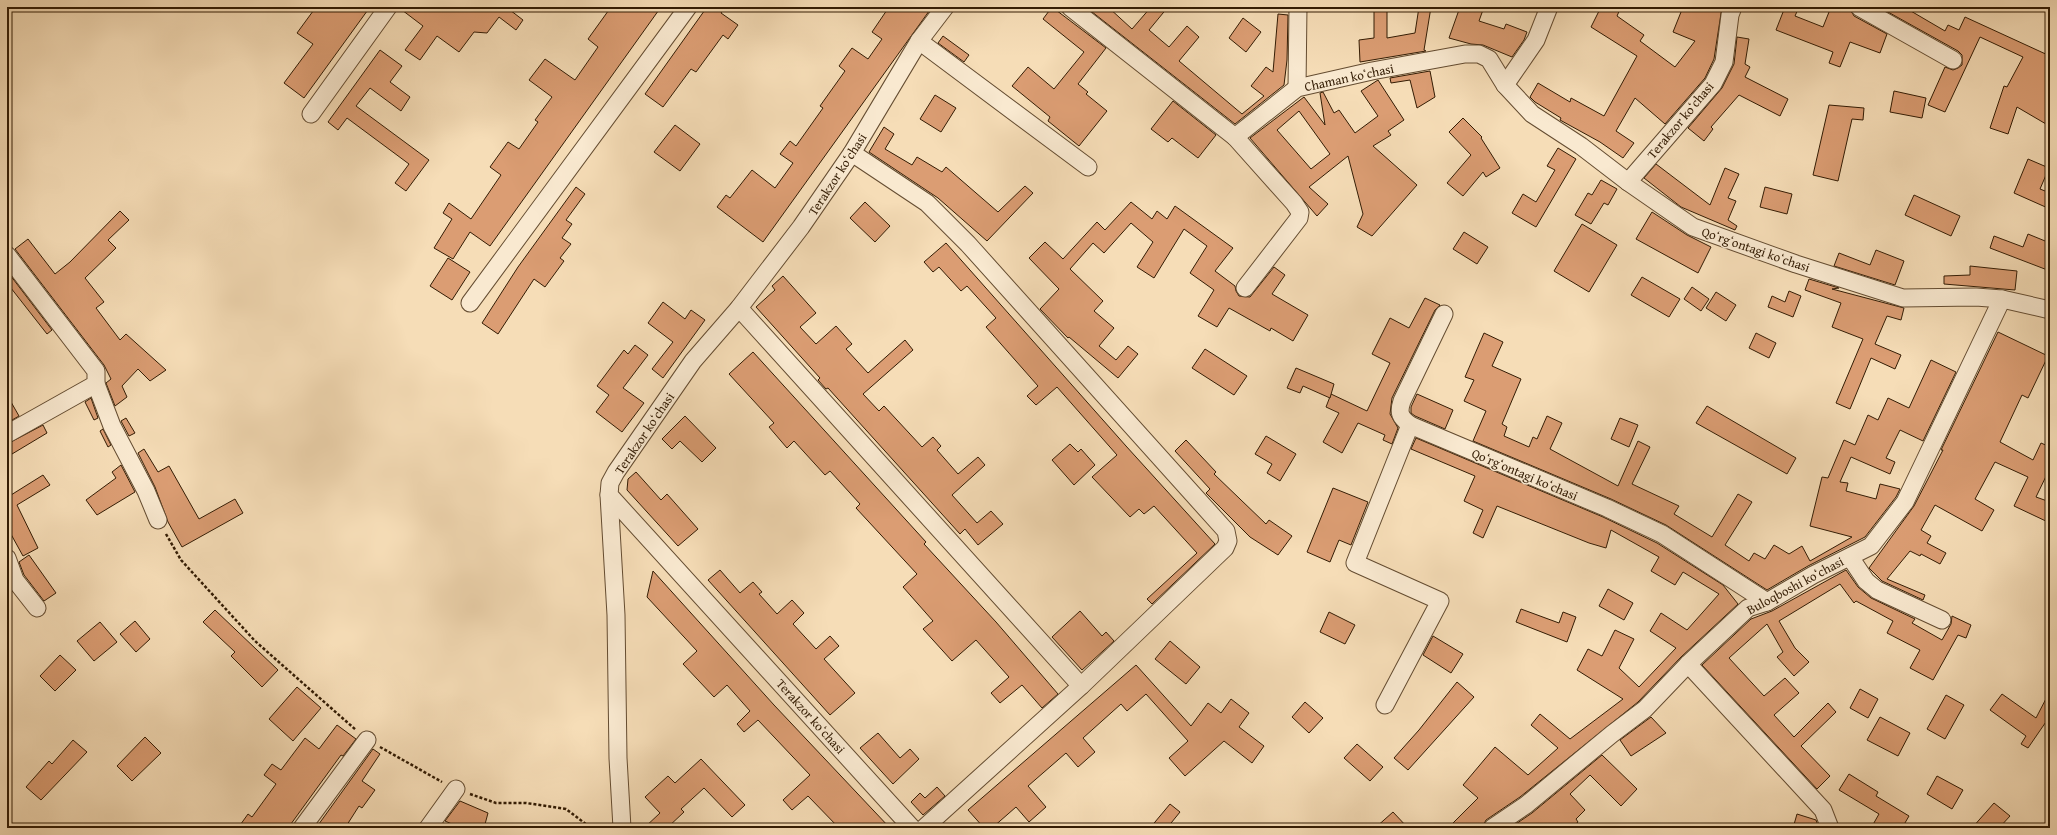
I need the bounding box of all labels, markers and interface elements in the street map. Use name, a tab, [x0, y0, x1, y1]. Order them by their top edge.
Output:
street label: Chaman koʻchasi	[1303, 59, 1396, 96]
street label: Terakzor koʻchasi	[1643, 78, 1718, 163]
street label: Terakzor koʻchasi	[804, 129, 871, 219]
street label: Qoʻrgʻontagi koʻchasi	[1699, 222, 1813, 277]
street label: Terakzor koʻchasi	[610, 388, 679, 478]
street label: Qoʻrgʻontagi koʻchasi	[1469, 444, 1581, 506]
street label: Buloqboshi koʻchasi	[1743, 552, 1847, 619]
street label: Terakzor koʻchasi	[772, 675, 850, 758]

